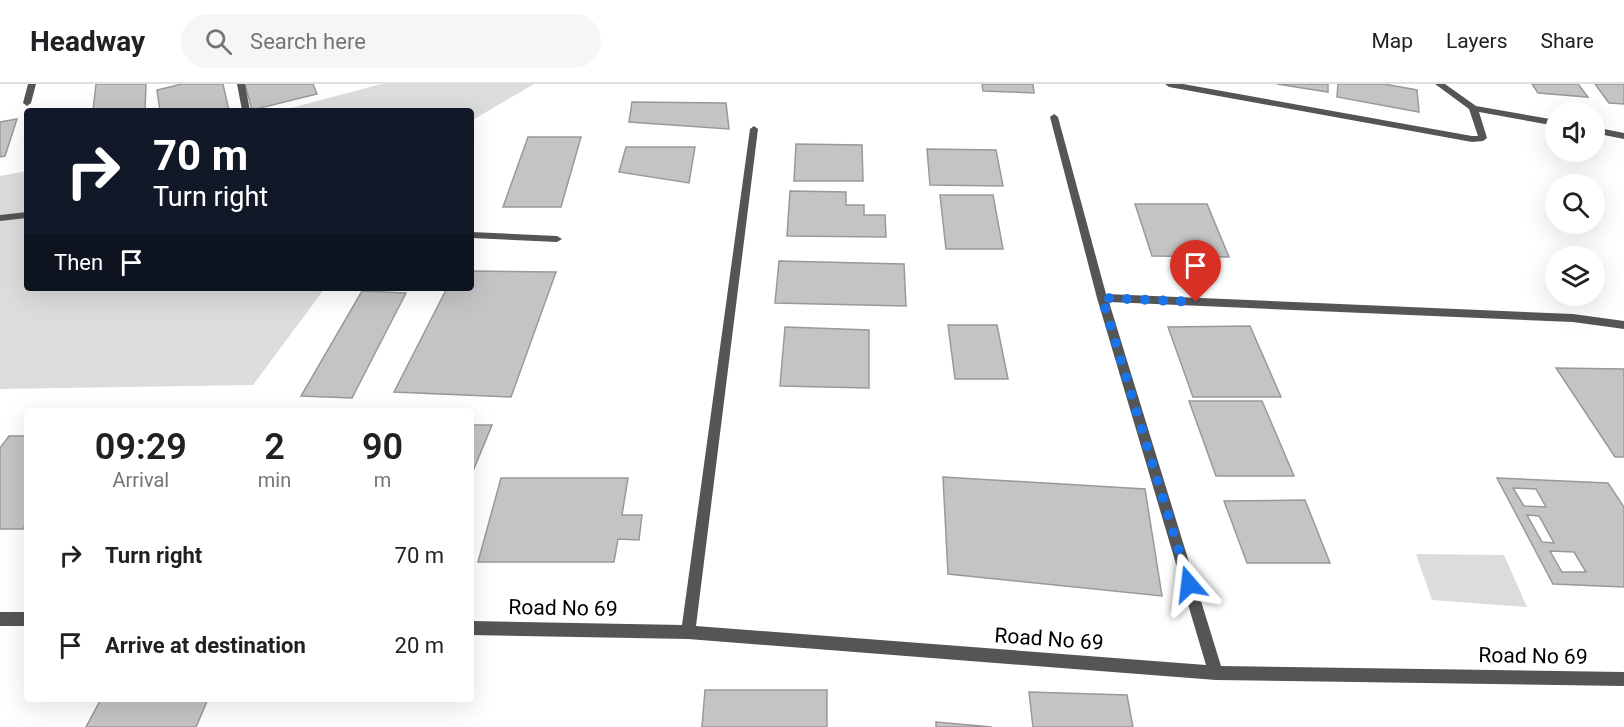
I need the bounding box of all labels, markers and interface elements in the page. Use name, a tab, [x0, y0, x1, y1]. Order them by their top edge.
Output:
search box	[181, 14, 601, 68]
text: Headway	[30, 25, 145, 58]
icon: search	[202, 25, 235, 58]
text: Search here	[250, 29, 366, 54]
text: Map	[1371, 29, 1413, 53]
text: Layers	[1446, 29, 1507, 53]
text: Share	[1540, 29, 1594, 53]
map controls	[1545, 102, 1605, 306]
button: sound	[1545, 102, 1605, 162]
text: 70 m	[153, 131, 248, 180]
icon: right	[54, 132, 132, 210]
button: search	[1545, 174, 1605, 234]
text: Turn right	[153, 181, 268, 213]
pin	[1170, 240, 1221, 302]
icon: arrive	[115, 246, 148, 279]
button: layers	[1545, 246, 1605, 306]
icon: arrive	[1179, 249, 1212, 282]
text: Then	[54, 250, 103, 275]
text: 09:29	[95, 426, 187, 468]
text: 2	[264, 426, 285, 468]
text: 90	[362, 426, 403, 468]
text: Arrival	[112, 468, 169, 492]
text: min	[258, 468, 291, 492]
text: m	[374, 468, 391, 492]
icon: right	[54, 539, 87, 572]
text: Turn right	[105, 543, 202, 568]
text: 70 m	[395, 543, 444, 568]
position arrow	[1157, 552, 1221, 616]
street label: Road No 69	[508, 595, 618, 621]
street label: Road No 69	[994, 623, 1104, 655]
icon: arrive	[54, 629, 87, 662]
text: Arrive at destination	[105, 633, 306, 658]
text: 20 m	[395, 633, 444, 658]
street label: Road No 69	[1478, 643, 1588, 669]

